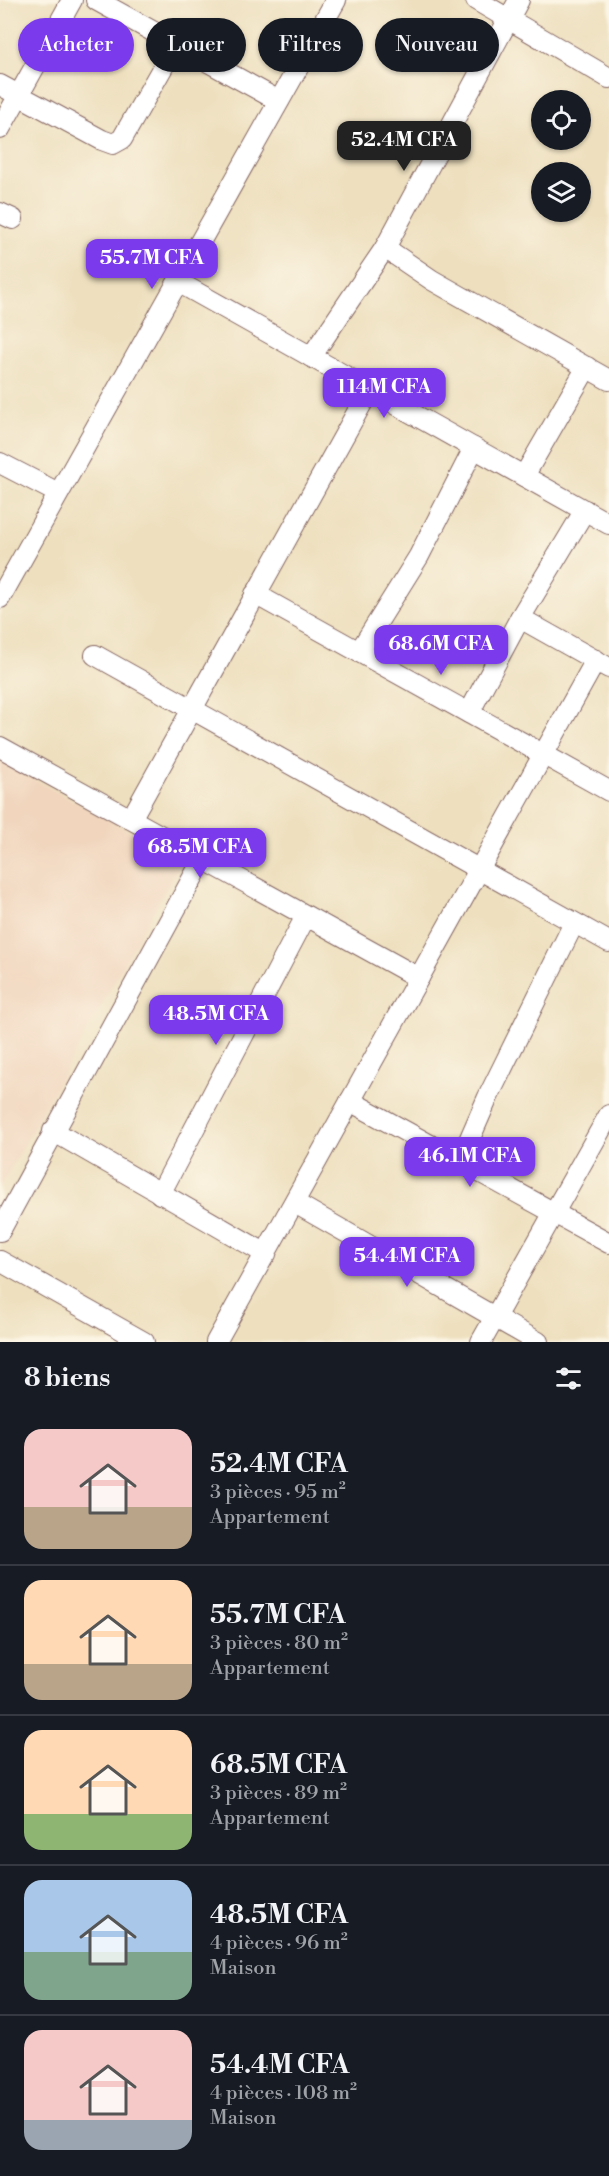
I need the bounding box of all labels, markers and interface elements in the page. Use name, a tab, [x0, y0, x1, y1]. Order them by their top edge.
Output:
chip: Acheter	[18, 18, 134, 72]
chip: Louer	[146, 18, 246, 72]
chip: Filtres	[258, 18, 363, 72]
chip: Nouveau	[375, 18, 499, 72]
map controls	[531, 90, 591, 222]
button: locate	[531, 90, 591, 150]
pin: 52.4M CFA	[335, 121, 473, 172]
text: 52.4M CFA	[351, 128, 457, 153]
button: layers	[531, 162, 591, 222]
pin: 55.7M CFA	[83, 239, 221, 290]
text: 55.7M CFA	[100, 246, 204, 271]
pin: 114M CFA	[322, 368, 446, 419]
text: 114M CFA	[337, 375, 431, 400]
pin: 68.6M CFA	[372, 625, 510, 676]
text: 68.6M CFA	[388, 632, 494, 657]
pin: 68.5M CFA	[131, 828, 269, 879]
text: 68.5M CFA	[147, 835, 253, 860]
pin: 48.5M CFA	[147, 995, 285, 1046]
text: 48.5M CFA	[163, 1002, 269, 1027]
pin: 46.1M CFA	[401, 1137, 539, 1188]
text: 46.1M CFA	[418, 1144, 522, 1169]
pin: 54.4M CFA	[338, 1237, 476, 1288]
text: 54.4M CFA	[353, 1244, 461, 1269]
text: 8 biens	[24, 1362, 110, 1394]
icon: filters	[552, 1362, 585, 1395]
text: 52.4M CFA	[210, 1448, 348, 1480]
icon: home	[72, 1453, 144, 1525]
text: 3 pièces · 95 m²	[210, 1480, 346, 1505]
text: Appartement	[210, 1505, 330, 1530]
text: 55.7M CFA	[210, 1599, 346, 1631]
icon: home	[72, 1604, 144, 1676]
text: 3 pièces · 80 m²	[210, 1631, 348, 1656]
text: Appartement	[210, 1656, 330, 1681]
text: 68.5M CFA	[210, 1749, 347, 1781]
icon: home	[72, 1754, 144, 1826]
text: 3 pièces · 89 m²	[210, 1781, 347, 1806]
text: Appartement	[210, 1806, 330, 1831]
text: 48.5M CFA	[210, 1899, 348, 1931]
icon: home	[72, 1904, 144, 1976]
text: 4 pièces · 96 m²	[210, 1931, 348, 1956]
text: Maison	[210, 1956, 276, 1981]
text: 54.4M CFA	[210, 2049, 349, 2081]
icon: home	[72, 2054, 144, 2126]
text: 4 pièces · 108 m²	[210, 2081, 357, 2106]
text: Maison	[210, 2106, 276, 2131]

